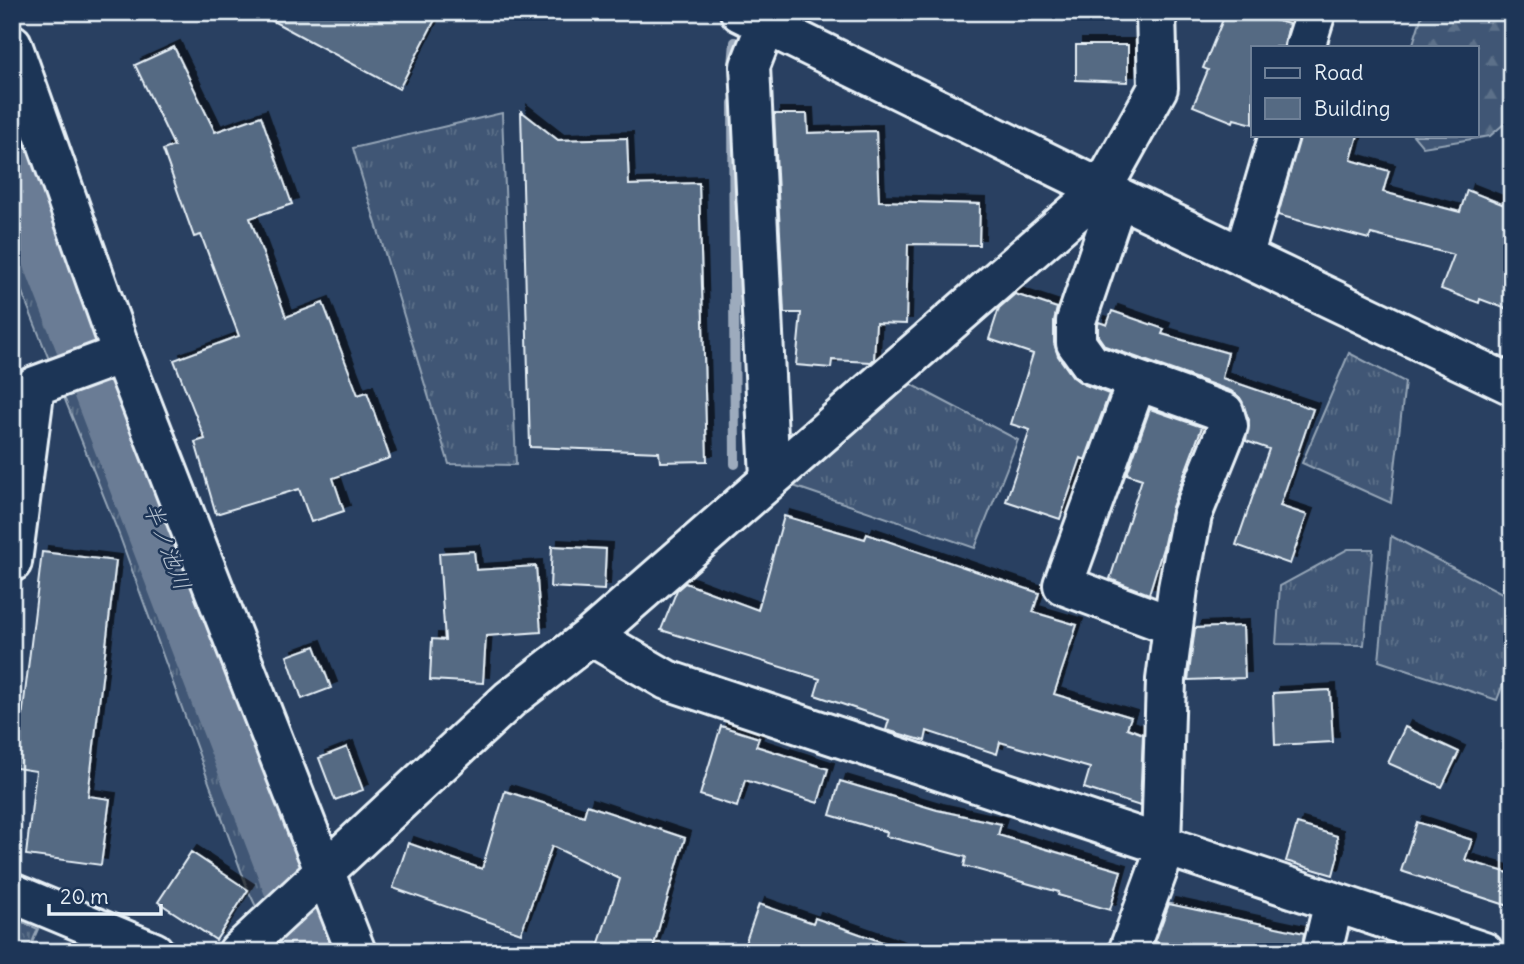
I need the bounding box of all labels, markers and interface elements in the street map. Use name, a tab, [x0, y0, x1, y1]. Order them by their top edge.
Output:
legend	[1251, 46, 1478, 136]
text: Road	[1314, 59, 1363, 86]
text: Building	[1314, 95, 1390, 122]
water label: 半ノ池川	[138, 498, 198, 594]
scale bar	[49, 873, 161, 917]
text: 20 m	[60, 883, 109, 910]

